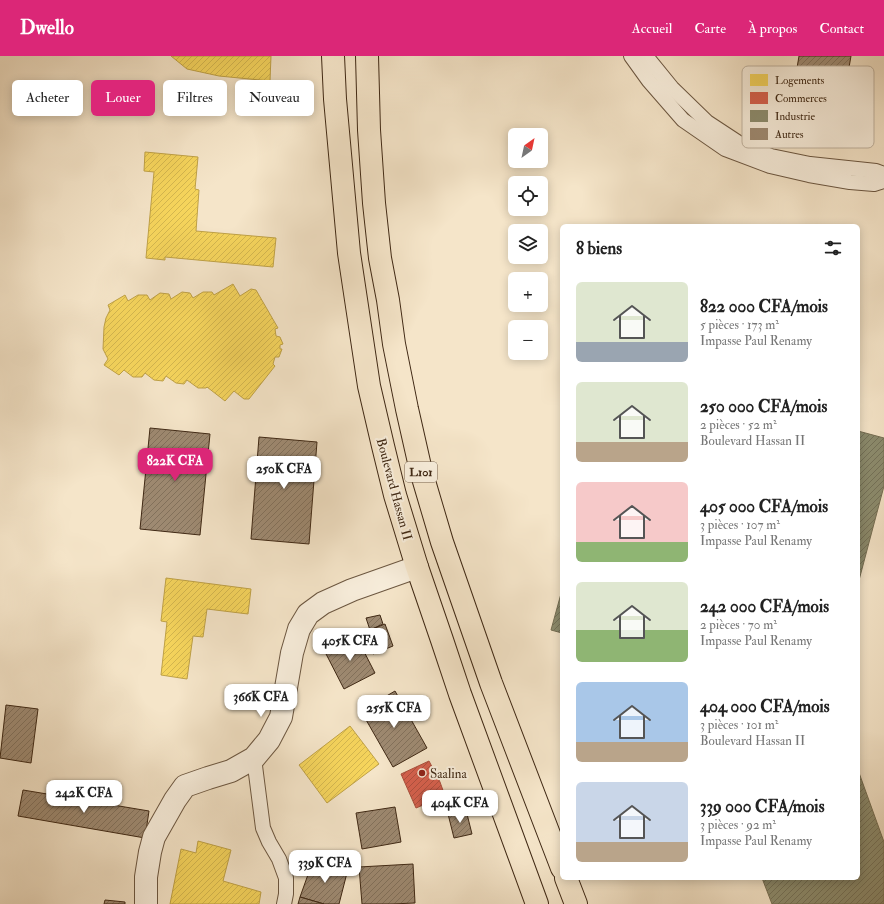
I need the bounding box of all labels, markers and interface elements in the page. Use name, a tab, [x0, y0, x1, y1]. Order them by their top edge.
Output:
text: Dwello	[20, 16, 74, 40]
text: Accueil	[632, 20, 672, 37]
text: Carte	[694, 20, 726, 37]
text: À propos	[748, 20, 797, 37]
text: Contact	[819, 20, 864, 37]
legend	[742, 66, 874, 148]
text: Logements	[775, 74, 825, 87]
chip: Acheter	[12, 80, 83, 116]
chip: Louer	[91, 80, 155, 116]
chip: Filtres	[163, 80, 227, 116]
chip: Nouveau	[235, 80, 314, 116]
text: Commerces	[775, 92, 827, 105]
text: Industrie	[775, 110, 816, 123]
north arrow	[508, 128, 548, 168]
map controls	[508, 128, 548, 360]
text: Autres	[774, 128, 804, 141]
button: locate	[508, 176, 548, 216]
button: layers	[508, 224, 548, 264]
icon: filters	[822, 237, 844, 259]
text: 8 biens	[576, 238, 622, 259]
button: +	[508, 272, 548, 312]
text: 822 000 CFA/mois	[700, 296, 828, 317]
icon: home	[608, 298, 656, 346]
text: 5 pièces · 173 m²	[700, 317, 779, 333]
button: −	[508, 320, 548, 360]
text: Impasse Paul Renamy	[700, 333, 812, 349]
text: 250 000 CFA/mois	[700, 396, 827, 417]
icon: home	[608, 398, 656, 446]
text: 2 pièces · 52 m²	[700, 417, 777, 433]
text: Boulevard Hassan II	[700, 433, 805, 449]
street label: Boulevard Hassan II	[373, 436, 415, 542]
pin: 822K CFA	[134, 448, 216, 482]
text: 822K CFA	[147, 453, 203, 469]
pin: 250K CFA	[243, 456, 325, 490]
text: 250K CFA	[256, 461, 312, 477]
road number: L101	[405, 462, 437, 482]
text: 405 000 CFA/mois	[700, 496, 828, 517]
icon: home	[608, 498, 656, 546]
text: 3 pièces · 107 m²	[700, 517, 780, 533]
text: Impasse Paul Renamy	[700, 533, 812, 549]
text: 242 000 CFA/mois	[700, 596, 829, 617]
icon: home	[608, 598, 656, 646]
text: 2 pièces · 70 m²	[700, 617, 777, 633]
pin: 405K CFA	[309, 628, 391, 662]
text: 405K CFA	[322, 633, 378, 649]
text: Impasse Paul Renamy	[700, 633, 812, 649]
pin: 366K CFA	[220, 684, 302, 718]
text: 366K CFA	[233, 689, 289, 705]
pin: 255K CFA	[353, 695, 435, 729]
text: 404 000 CFA/mois	[700, 696, 830, 717]
icon: home	[608, 698, 656, 746]
text: 255K CFA	[366, 700, 422, 716]
text: 3 pièces · 101 m²	[700, 717, 779, 733]
text: Boulevard Hassan II	[700, 733, 805, 749]
place label: Saalina	[430, 766, 467, 782]
marker: Saalina	[417, 768, 427, 778]
pin: 242K CFA	[43, 780, 125, 814]
text: 242K CFA	[55, 785, 113, 801]
pin: 404K CFA	[419, 790, 501, 824]
text: 404K CFA	[431, 795, 489, 811]
text: 339 000 CFA/mois	[700, 796, 824, 817]
icon: home	[608, 798, 656, 846]
text: 3 pièces · 92 m²	[700, 817, 776, 833]
text: Impasse Paul Renamy	[700, 833, 812, 849]
pin: 339K CFA	[284, 850, 366, 884]
text: 339K CFA	[298, 855, 352, 871]

